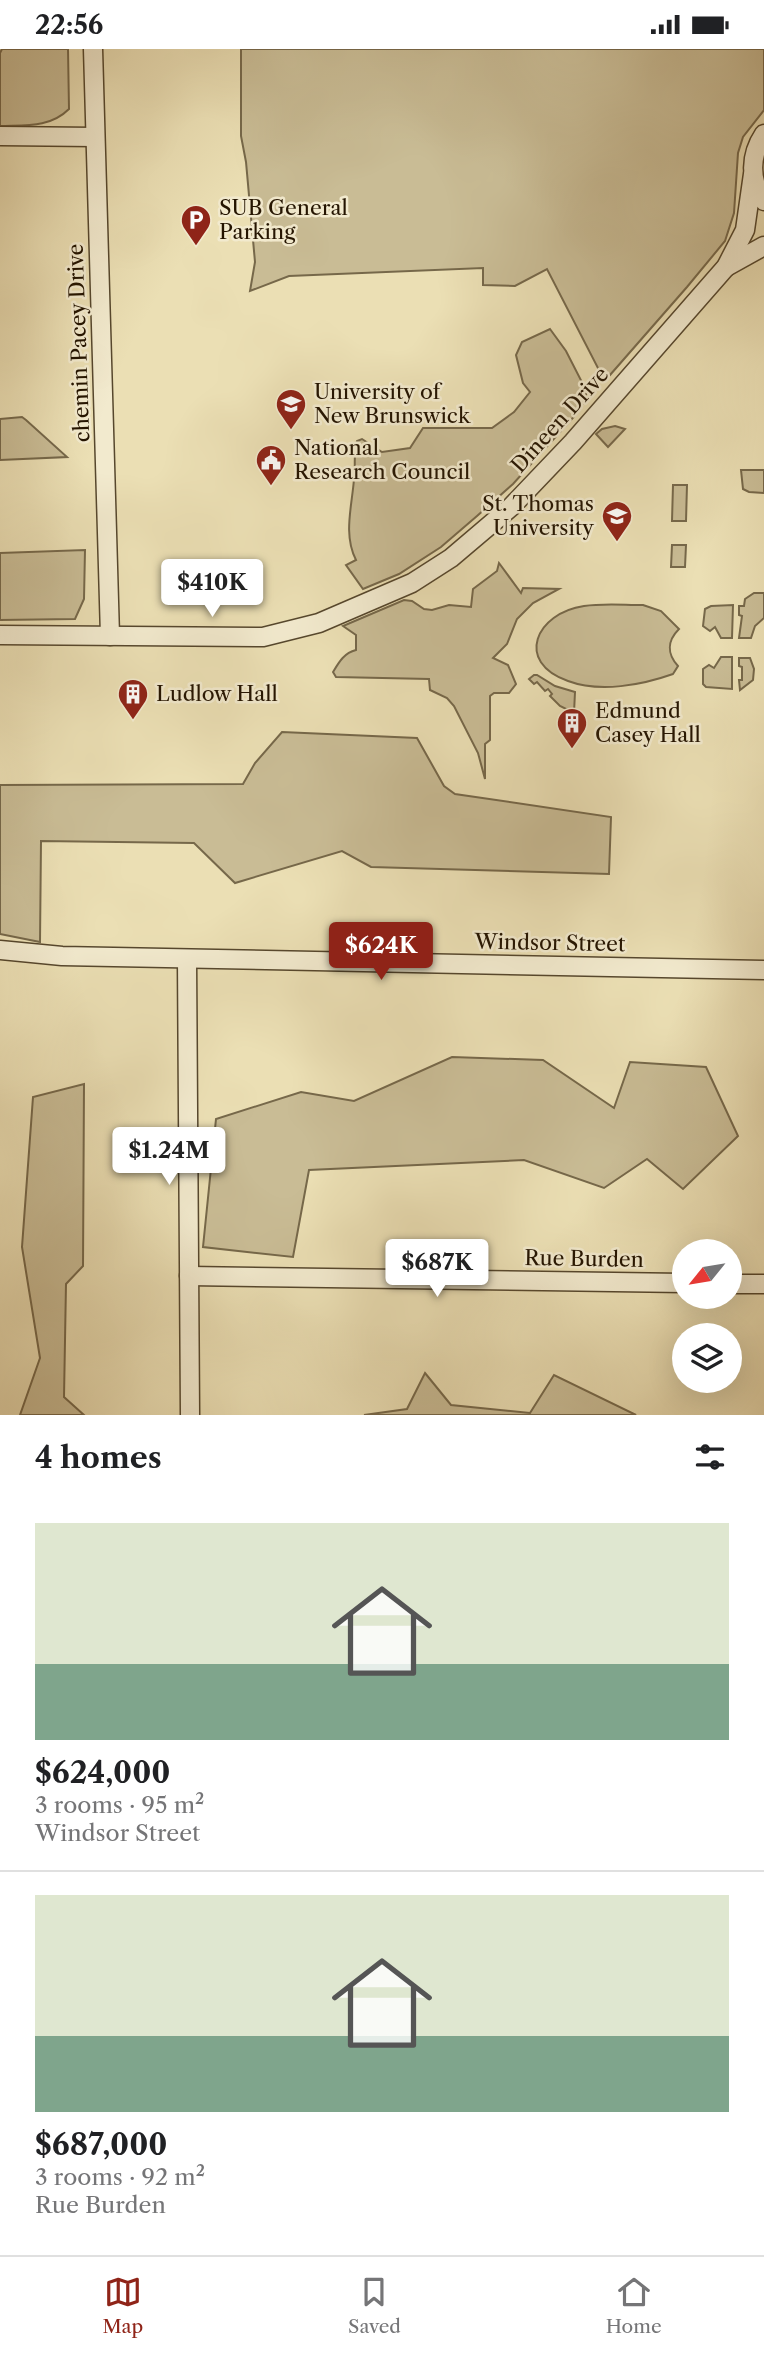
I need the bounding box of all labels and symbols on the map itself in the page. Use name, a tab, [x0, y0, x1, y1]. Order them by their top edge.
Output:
place label: SUB General Parking	[219, 195, 348, 244]
parking icon: SUB General Parking	[179, 203, 213, 247]
street label: chemin Pacey Drive	[63, 243, 94, 443]
street label: Dineen Drive	[506, 362, 614, 478]
place label: University of New Brunswick	[314, 379, 471, 428]
school or university icon: University of New Brunswick	[274, 387, 308, 431]
place label: National Research Council	[294, 435, 470, 484]
public building icon: National Research Council	[254, 443, 288, 487]
place label: St. Thomas University	[482, 491, 594, 540]
school or university icon: St. Thomas University	[600, 499, 634, 543]
pin: $410K	[163, 559, 261, 619]
building icon: Ludlow Hall	[116, 677, 150, 721]
place label: Ludlow Hall	[156, 681, 278, 706]
place label: Edmund Casey Hall	[595, 698, 701, 747]
building icon: Edmund Casey Hall	[555, 706, 589, 750]
pin: $624K	[332, 923, 430, 982]
street label: Windsor Street	[473, 929, 626, 956]
pin: $1.24M	[112, 1127, 226, 1187]
pin: $687K	[388, 1239, 486, 1299]
north arrow	[672, 1239, 742, 1309]
street label: Rue Burden	[524, 1245, 644, 1272]

